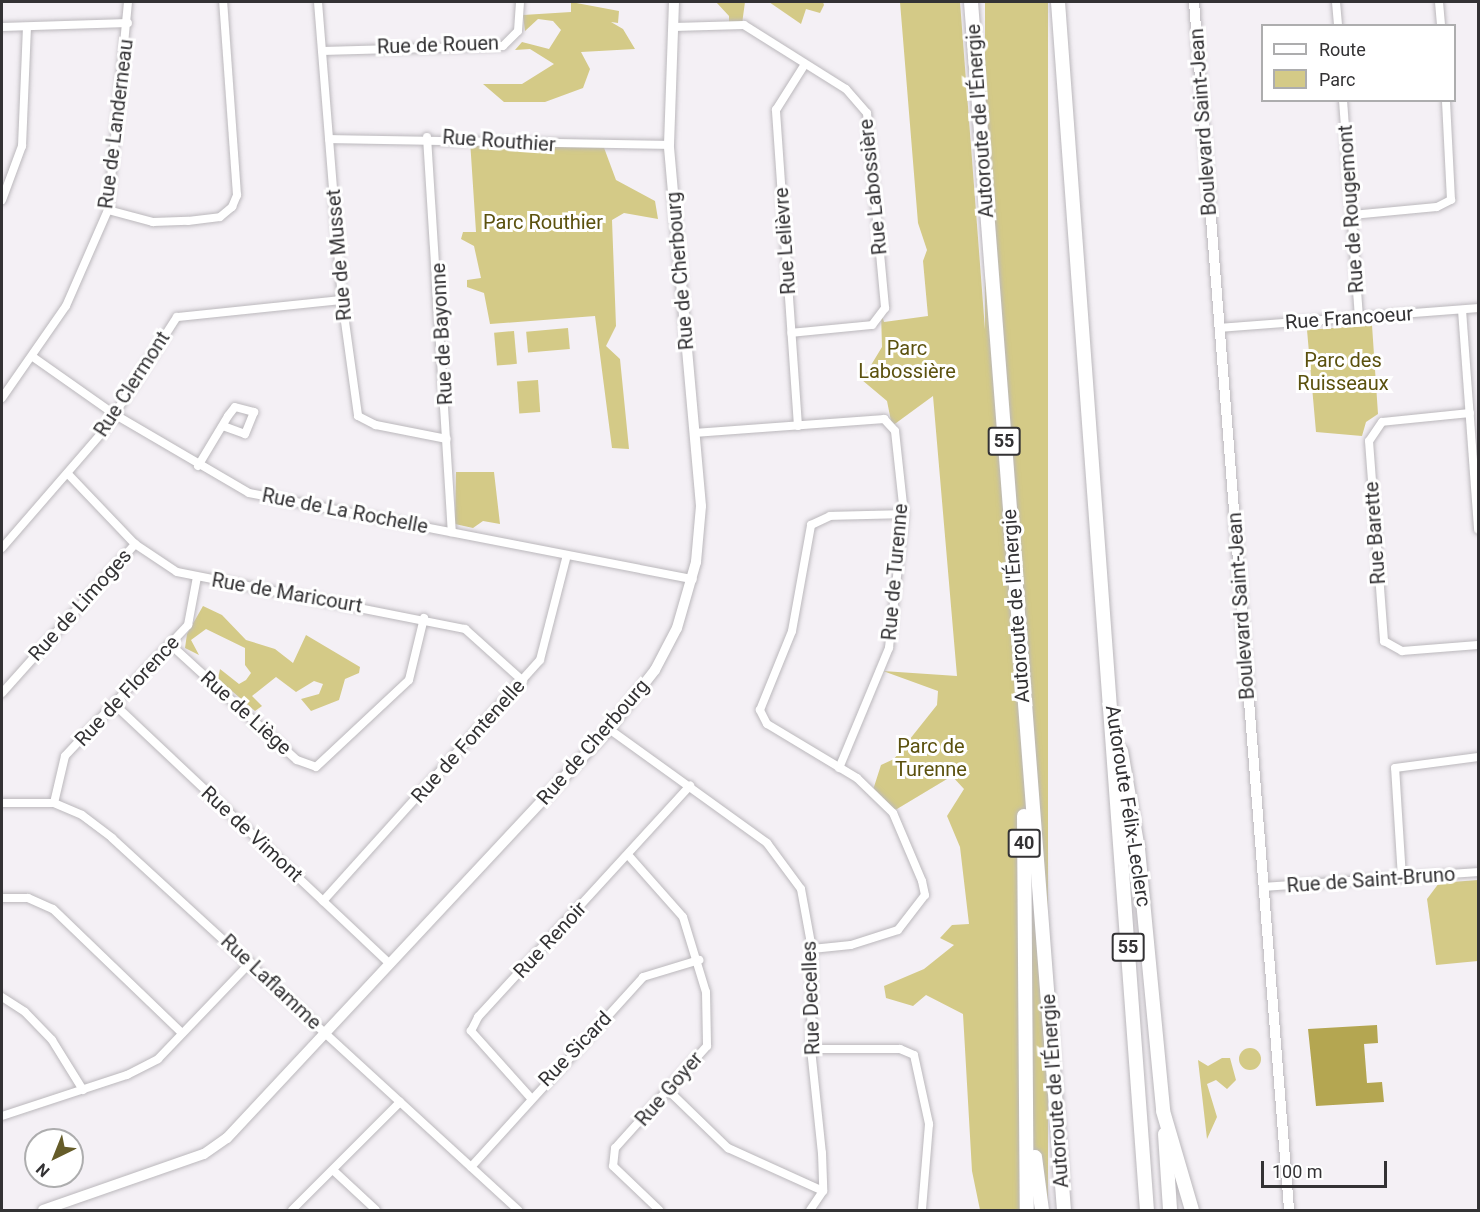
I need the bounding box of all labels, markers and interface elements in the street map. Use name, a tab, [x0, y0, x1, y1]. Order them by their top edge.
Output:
street label: Autoroute de l'Énergie	[961, 23, 999, 219]
legend	[1261, 24, 1456, 102]
street label: Boulevard Saint-Jean	[1184, 28, 1222, 216]
street label: Rue de Rouen	[377, 31, 499, 59]
street label: Rue de Landerneau	[94, 38, 138, 210]
text: Route	[1319, 39, 1366, 60]
text: Parc	[1319, 69, 1355, 90]
street label: Rue Labossière	[854, 118, 892, 256]
street label: Rue de Rougemont	[1333, 124, 1369, 294]
street label: Rue Routhier	[442, 125, 556, 157]
street label: Rue Lelièvre	[769, 187, 801, 295]
street label: Rue de Musset	[321, 188, 357, 322]
street label: Rue de Cherbourg	[661, 191, 699, 351]
park label: Parc Routhier	[483, 210, 603, 234]
street label: Rue de Bayonne	[426, 262, 458, 406]
street label: Rue Francoeur	[1284, 302, 1414, 334]
street label: Rue Clermont	[89, 327, 175, 441]
park label: Parc Labossière	[858, 336, 956, 383]
park label: Parc des Ruisseaux	[1297, 348, 1389, 395]
road number: 55	[988, 426, 1020, 456]
street label: Rue Barette	[1359, 481, 1391, 585]
street label: Rue de La Rochelle	[260, 483, 430, 539]
street label: Rue de Turenne	[877, 502, 913, 642]
street label: Autoroute de l'Énergie	[997, 508, 1035, 704]
street label: Boulevard Saint-Jean	[1222, 512, 1260, 700]
street label: Rue de Limoges	[23, 544, 137, 666]
street label: Rue de Maricourt	[210, 568, 364, 618]
street label: Rue de Florence	[70, 631, 184, 751]
street label: Rue de Liège	[196, 666, 296, 760]
street label: Rue de Fontenelle	[406, 674, 530, 808]
street label: Rue de Cherbourg	[532, 674, 654, 810]
street label: Autoroute Félix-Leclerc	[1100, 703, 1156, 909]
park label: Parc de Turenne	[895, 735, 967, 782]
street label: Rue de Vimont	[196, 781, 308, 887]
road number: 40	[1008, 828, 1040, 858]
street label: Rue de Saint-Bruno	[1286, 862, 1456, 898]
street label: Rue Renoir	[509, 897, 591, 983]
street label: Rue Laflamme	[216, 929, 326, 1035]
road number: 55	[1112, 932, 1144, 962]
street label: Rue Decelles	[797, 940, 825, 1056]
street label: Autoroute de l'Énergie	[1036, 993, 1074, 1189]
street label: Rue Sicard	[533, 1007, 617, 1091]
street label: Rue Goyer	[630, 1047, 708, 1131]
north arrow	[24, 1128, 84, 1188]
scale bar	[1264, 1149, 1390, 1187]
text: N	[32, 1159, 53, 1181]
text: 100 m	[1272, 1161, 1323, 1182]

